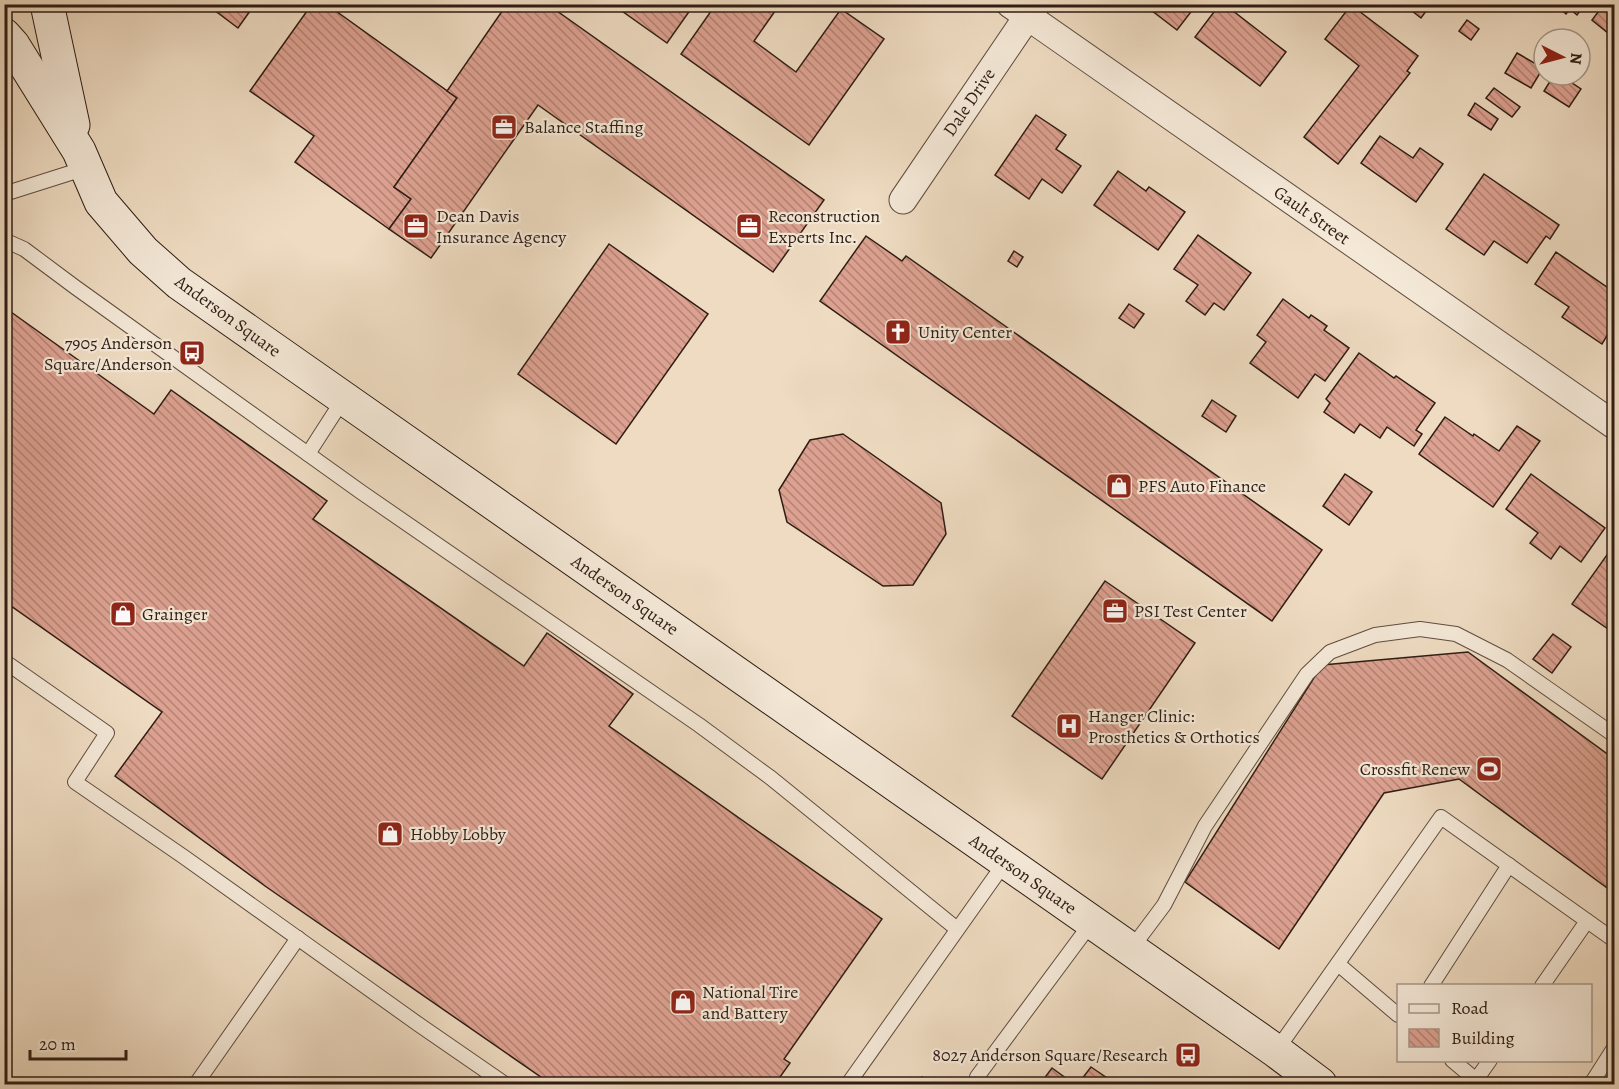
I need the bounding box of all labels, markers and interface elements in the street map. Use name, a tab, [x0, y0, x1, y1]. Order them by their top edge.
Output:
north arrow	[1532, 27, 1592, 87]
text: N	[1564, 52, 1587, 66]
street label: Dale Drive	[937, 63, 1001, 141]
office icon: Balance Staffing	[489, 112, 519, 142]
place label: Balance Staffing	[524, 115, 643, 139]
street label: Gault Street	[1269, 180, 1355, 250]
place label: Dean Davis Insurance Agency	[436, 204, 567, 249]
place label: Reconstruction Experts Inc.	[768, 204, 880, 249]
office icon: Dean Davis Insurance Agency	[401, 211, 431, 241]
office icon: Reconstruction Experts Inc.	[734, 211, 764, 241]
street label: Anderson Square	[169, 269, 286, 363]
church icon: Unity Center	[883, 317, 913, 347]
place label: Unity Center	[918, 320, 1012, 344]
place label: 7905 Anderson Square/Anderson	[44, 331, 172, 376]
bus stop icon: 7905 Anderson Square/Anderson	[177, 338, 207, 368]
shop icon: PFS Auto Finance	[1104, 471, 1134, 501]
place label: PFS Auto Finance	[1138, 474, 1266, 498]
street label: Anderson Square	[566, 549, 683, 641]
office icon: PSI Test Center	[1100, 596, 1130, 626]
shop icon: Grainger	[108, 599, 138, 629]
place label: PSI Test Center	[1134, 599, 1247, 623]
place label: Grainger	[142, 602, 208, 626]
place label: Hanger Clinic: Prosthetics & Orthotics	[1088, 704, 1260, 749]
hospital icon: Hanger Clinic: Prosthetics & Orthotics	[1054, 711, 1084, 741]
sports icon: Crossfit Renew	[1474, 754, 1504, 784]
place label: Crossfit Renew	[1360, 757, 1470, 781]
shop icon: Hobby Lobby	[375, 819, 405, 849]
place label: Hobby Lobby	[410, 822, 507, 846]
street label: Anderson Square	[964, 828, 1081, 920]
place label: National Tire and Battery	[702, 980, 798, 1025]
legend	[1397, 984, 1592, 1062]
shop icon: National Tire and Battery	[668, 987, 698, 1017]
text: Road	[1451, 996, 1489, 1020]
scale bar	[30, 1023, 126, 1061]
text: Building	[1451, 1026, 1515, 1050]
text: 20 m	[39, 1032, 76, 1056]
bus stop icon: 8027 Anderson Square/Research	[1173, 1040, 1203, 1070]
place label: 8027 Anderson Square/Research	[932, 1043, 1168, 1067]

